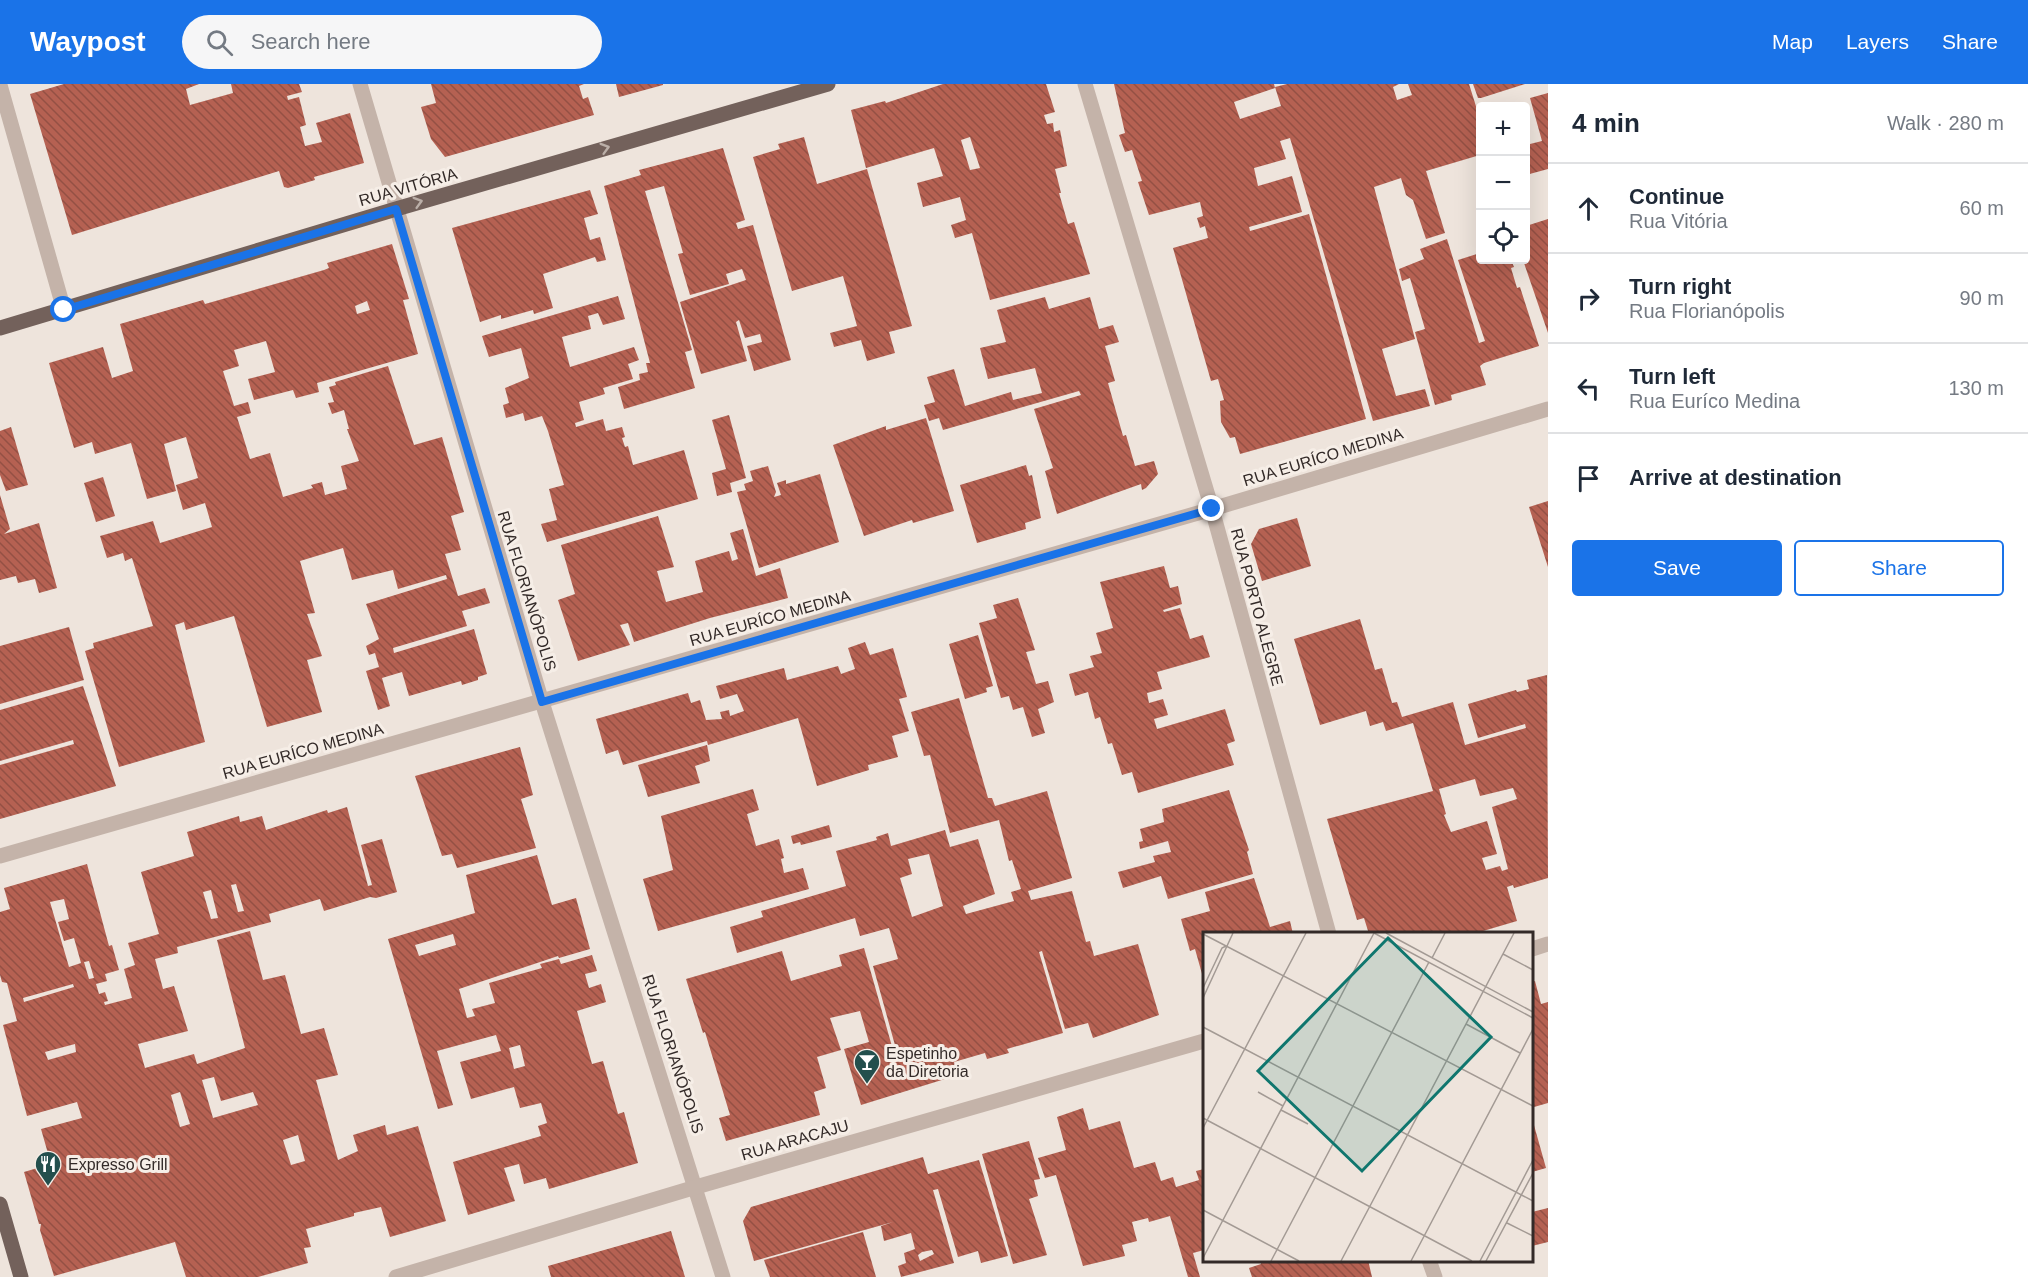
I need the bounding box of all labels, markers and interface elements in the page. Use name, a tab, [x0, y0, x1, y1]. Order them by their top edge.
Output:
search box	[182, 15, 602, 69]
text: Waypost	[30, 26, 146, 57]
icon: search	[203, 26, 236, 59]
text: Search here	[251, 29, 371, 54]
text: Map	[1772, 30, 1813, 53]
text: Layers	[1846, 30, 1909, 53]
text: Share	[1942, 30, 1998, 53]
map controls	[1476, 102, 1530, 264]
button: +	[1476, 102, 1530, 156]
text: 4 min	[1572, 108, 1640, 138]
text: Walk · 280 m	[1887, 112, 2004, 134]
one-way arrow	[600, 143, 610, 155]
button: −	[1476, 156, 1530, 210]
street label: RUA VITÓRIA	[357, 164, 459, 209]
text: Continue	[1629, 184, 1724, 209]
icon: ahead	[1572, 192, 1605, 225]
one-way arrow	[413, 197, 423, 210]
text: 60 m	[1960, 197, 2004, 219]
button: locate	[1476, 210, 1530, 264]
text: Rua Vitória	[1629, 210, 1728, 232]
text: Turn right	[1629, 274, 1731, 299]
icon: right	[1572, 282, 1605, 315]
text: 90 m	[1960, 287, 2004, 309]
route start	[50, 296, 76, 322]
text: Rua Florianópolis	[1629, 300, 1785, 322]
text: Turn left	[1629, 364, 1715, 389]
icon: left	[1572, 372, 1605, 405]
text: 130 m	[1948, 377, 2004, 399]
text: Rua Euríco Medina	[1629, 390, 1800, 412]
street label: RUA EURÍCO MEDINA	[1241, 424, 1405, 489]
icon: arrive	[1572, 462, 1605, 495]
text: Arrive at destination	[1629, 465, 1842, 490]
route end	[1198, 495, 1224, 521]
street label: RUA FLORIANÓPOLIS	[495, 509, 560, 673]
street label: RUA PORTO ALEGRE	[1228, 526, 1286, 688]
button: Save	[1572, 540, 1782, 596]
button: Share	[1794, 540, 2004, 596]
street label: RUA EURÍCO MEDINA	[687, 586, 853, 649]
street label: RUA EURÍCO MEDINA	[220, 719, 386, 782]
inset map	[1203, 932, 1533, 1262]
street label: RUA FLORIANÓPOLIS	[639, 972, 708, 1136]
place label: Espetinho da Diretoria	[886, 1045, 969, 1080]
bar icon: Espetinho da Diretoria	[852, 1047, 882, 1085]
street label: RUA ARACAJU	[739, 1117, 851, 1163]
restaurant icon: Expresso Grill	[33, 1149, 63, 1187]
place label: Expresso Grill	[68, 1156, 168, 1173]

